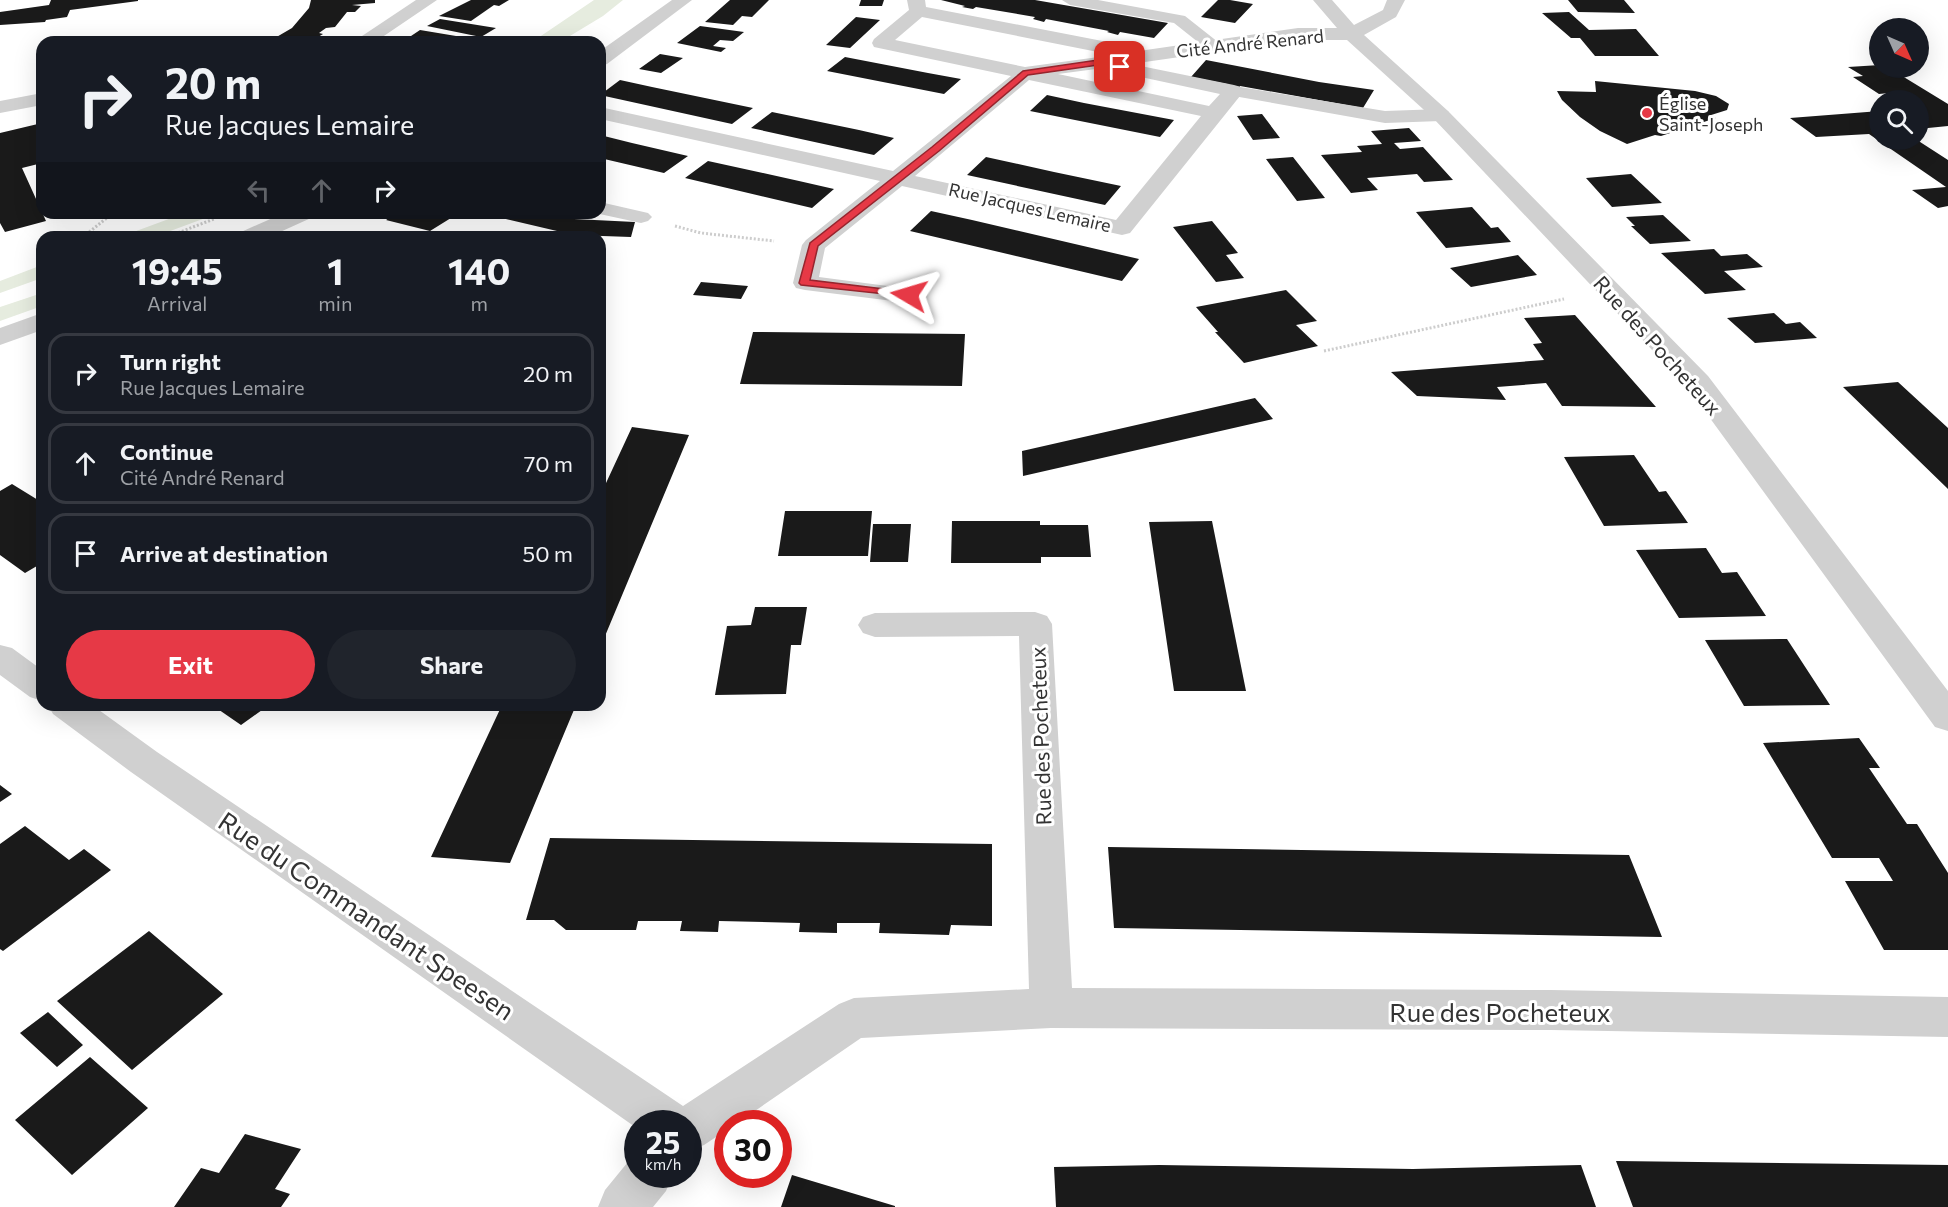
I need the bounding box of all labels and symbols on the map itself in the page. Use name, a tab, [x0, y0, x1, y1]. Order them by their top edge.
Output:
north arrow	[1869, 18, 1929, 78]
street label: Cité André Renard	[1175, 24, 1325, 62]
pin	[1094, 41, 1145, 92]
place label: Église Saint-Joseph	[1659, 92, 1763, 135]
marker: Église Saint-Joseph	[1640, 106, 1654, 120]
street label: Rue Jacques Lemaire	[947, 178, 1113, 236]
position arrow	[877, 263, 941, 327]
street label: Rue des Pocheteux	[1589, 270, 1727, 420]
street label: Rue des Pocheteux	[1024, 646, 1056, 826]
street label: Rue du Commandant Speesen	[213, 804, 521, 1026]
street label: Rue des Pocheteux	[1389, 996, 1611, 1027]
speed limit sign: 30	[714, 1110, 792, 1188]

